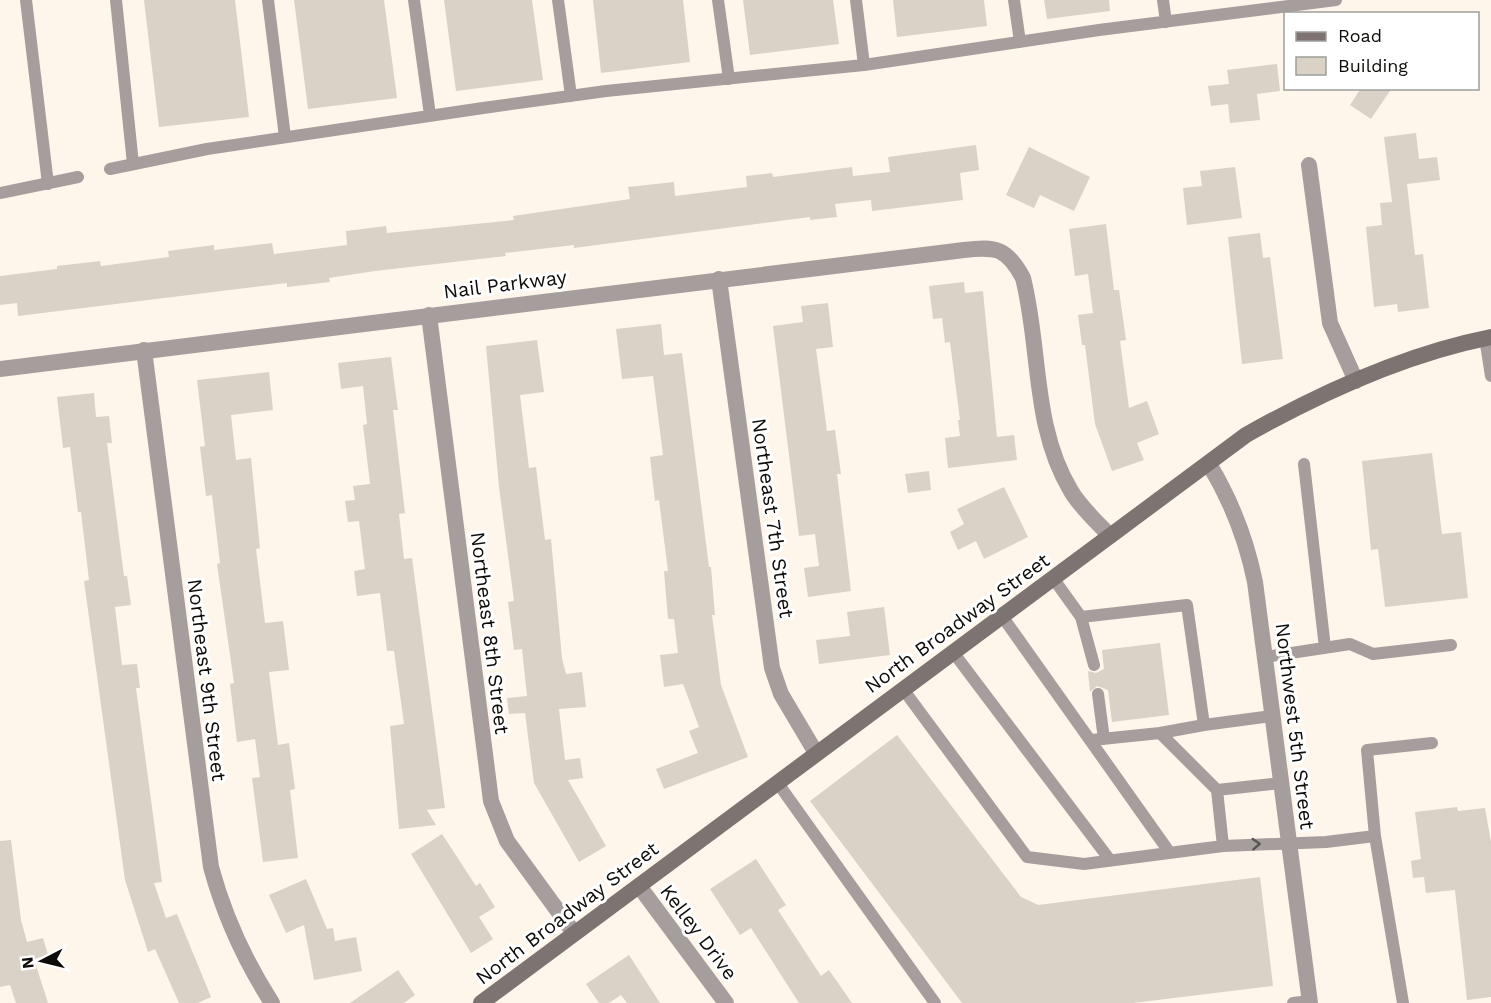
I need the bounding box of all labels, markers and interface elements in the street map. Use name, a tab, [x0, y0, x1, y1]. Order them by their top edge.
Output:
legend	[1284, 12, 1479, 90]
text: Road	[1338, 25, 1382, 46]
text: Building	[1338, 55, 1408, 76]
street label: Nail Parkway	[442, 264, 569, 303]
street label: Northeast 7th Street	[747, 416, 799, 620]
street label: Northeast 8th Street	[466, 531, 514, 736]
street label: North Broadway Street	[860, 548, 1055, 698]
street label: Northeast 9th Street	[183, 578, 231, 783]
street label: Northwest 5th Street	[1270, 621, 1320, 831]
street label: North Broadway Street	[471, 836, 664, 990]
one-way arrow	[1251, 838, 1260, 851]
street label: Kelley Drive	[655, 879, 743, 985]
north arrow	[12, 931, 72, 991]
text: N	[17, 956, 38, 970]

